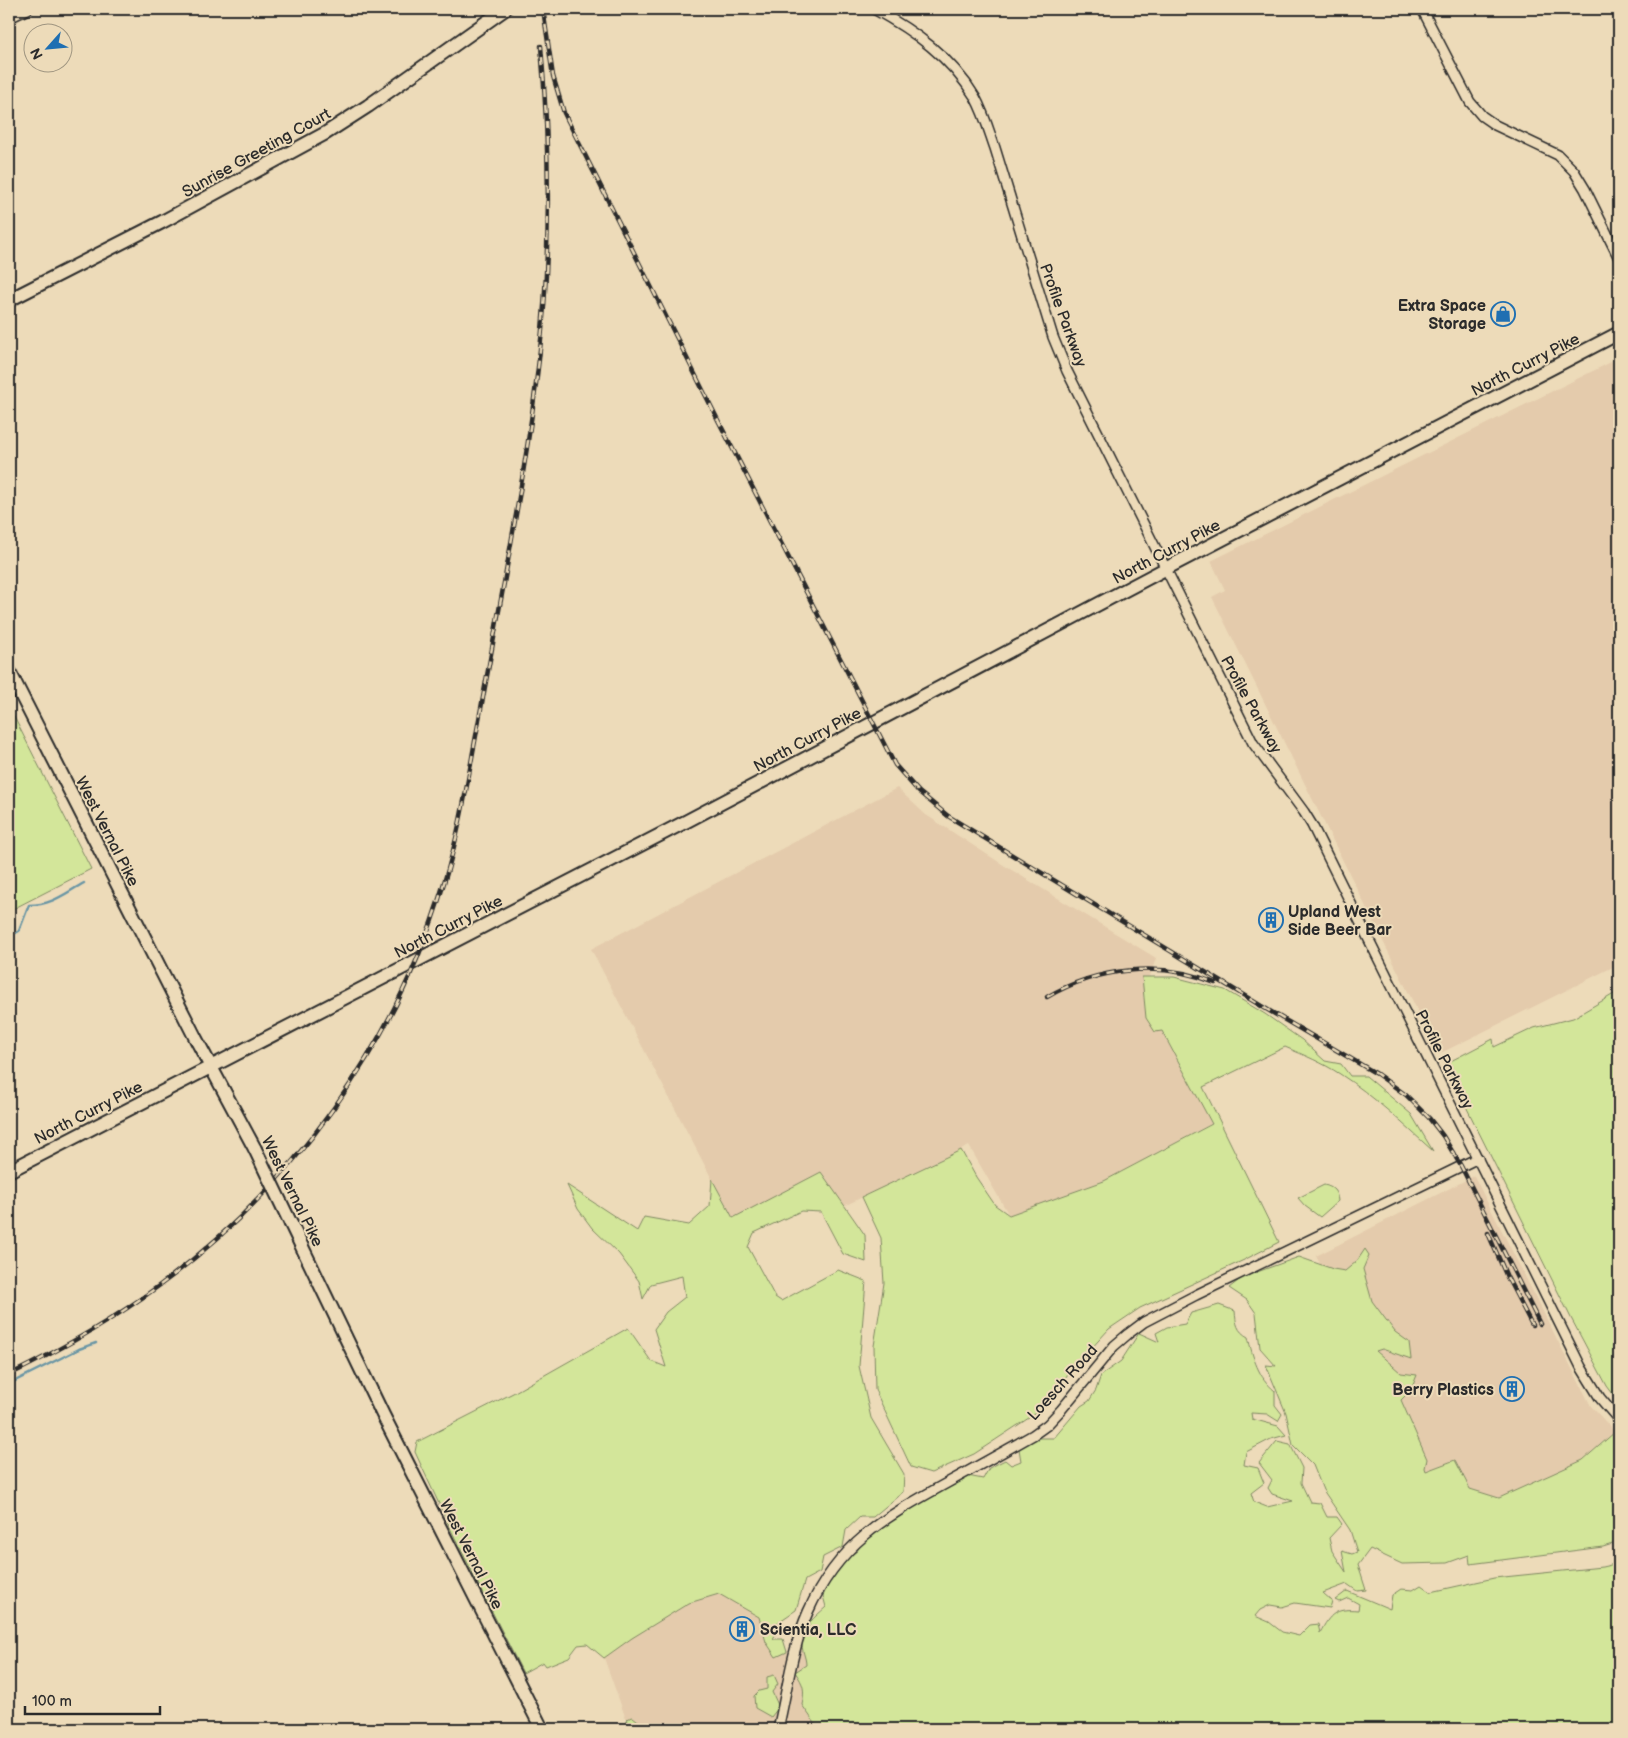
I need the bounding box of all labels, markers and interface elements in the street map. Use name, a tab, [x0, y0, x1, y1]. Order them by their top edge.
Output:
north arrow	[22, 22, 72, 72]
text: N	[27, 45, 47, 62]
street label: Sunrise Greeting Court	[179, 105, 334, 202]
street label: Profile Parkway	[1035, 261, 1090, 371]
place label: Extra Space Storage	[1398, 297, 1486, 334]
shop icon: Extra Space Storage	[1490, 301, 1516, 327]
street label: North Curry Pike	[1468, 330, 1584, 401]
street label: North Curry Pike	[1110, 516, 1224, 589]
street label: Profile Parkway	[1216, 653, 1286, 758]
street label: North Curry Pike	[751, 704, 865, 777]
street label: West Vernal Pike	[71, 774, 143, 890]
street label: North Curry Pike	[391, 892, 507, 963]
place label: Upland West Side Beer Bar	[1288, 903, 1392, 940]
building icon: Upland West Side Beer Bar	[1258, 907, 1284, 933]
street label: Profile Parkway	[1411, 1007, 1477, 1113]
street label: North Curry Pike	[31, 1078, 147, 1149]
street label: West Vernal Pike	[257, 1133, 327, 1250]
street label: Loesch Road	[1024, 1341, 1102, 1425]
building icon: Berry Plastics	[1499, 1376, 1525, 1402]
place label: Berry Plastics	[1392, 1381, 1494, 1400]
street label: West Vernal Pike	[435, 1497, 507, 1613]
building icon: Scientia, LLC	[729, 1616, 755, 1642]
place label: Scientia, LLC	[760, 1621, 856, 1640]
scale bar	[25, 1683, 160, 1715]
text: 100 m	[32, 1692, 72, 1711]

